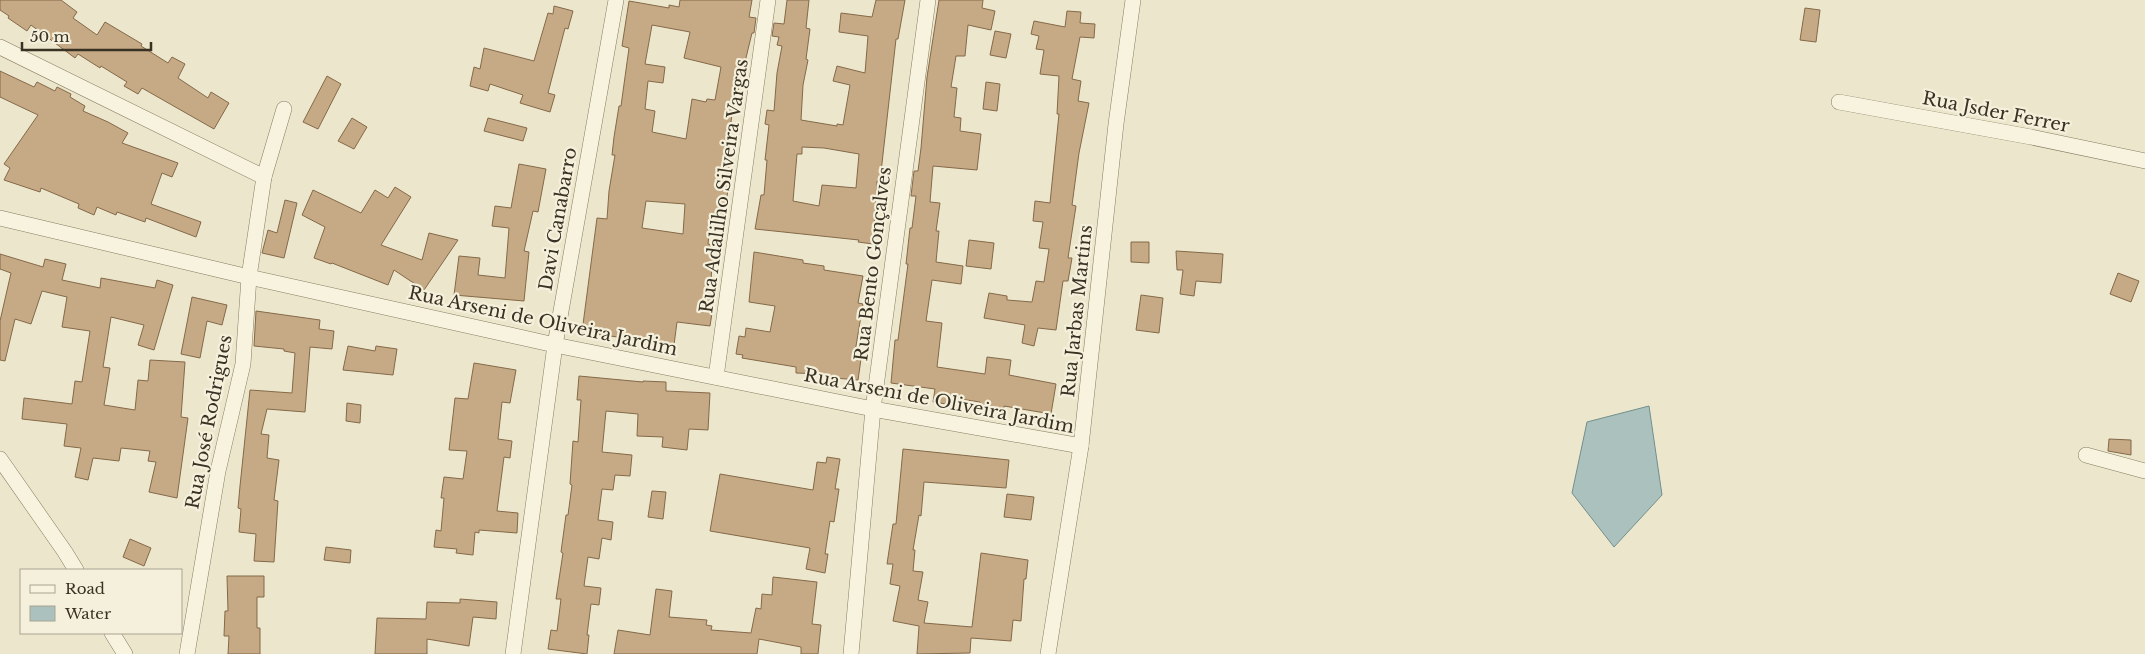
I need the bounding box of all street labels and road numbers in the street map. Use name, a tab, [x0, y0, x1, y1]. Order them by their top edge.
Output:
street label: Rua Adalilho Silveira Vargas	[695, 57, 753, 315]
street label: Rua Jsder Ferrer	[1921, 87, 2072, 137]
street label: Davi Canabarro	[535, 146, 581, 292]
street label: Rua Bento Gonçalves	[850, 166, 896, 362]
street label: Rua Jarbas Martins	[1057, 224, 1097, 398]
street label: Rua Arseni de Oliveira Jardim	[406, 282, 680, 360]
street label: Rua José Rodrigues	[181, 333, 237, 511]
street label: Rua Arseni de Oliveira Jardim	[802, 364, 1076, 438]

